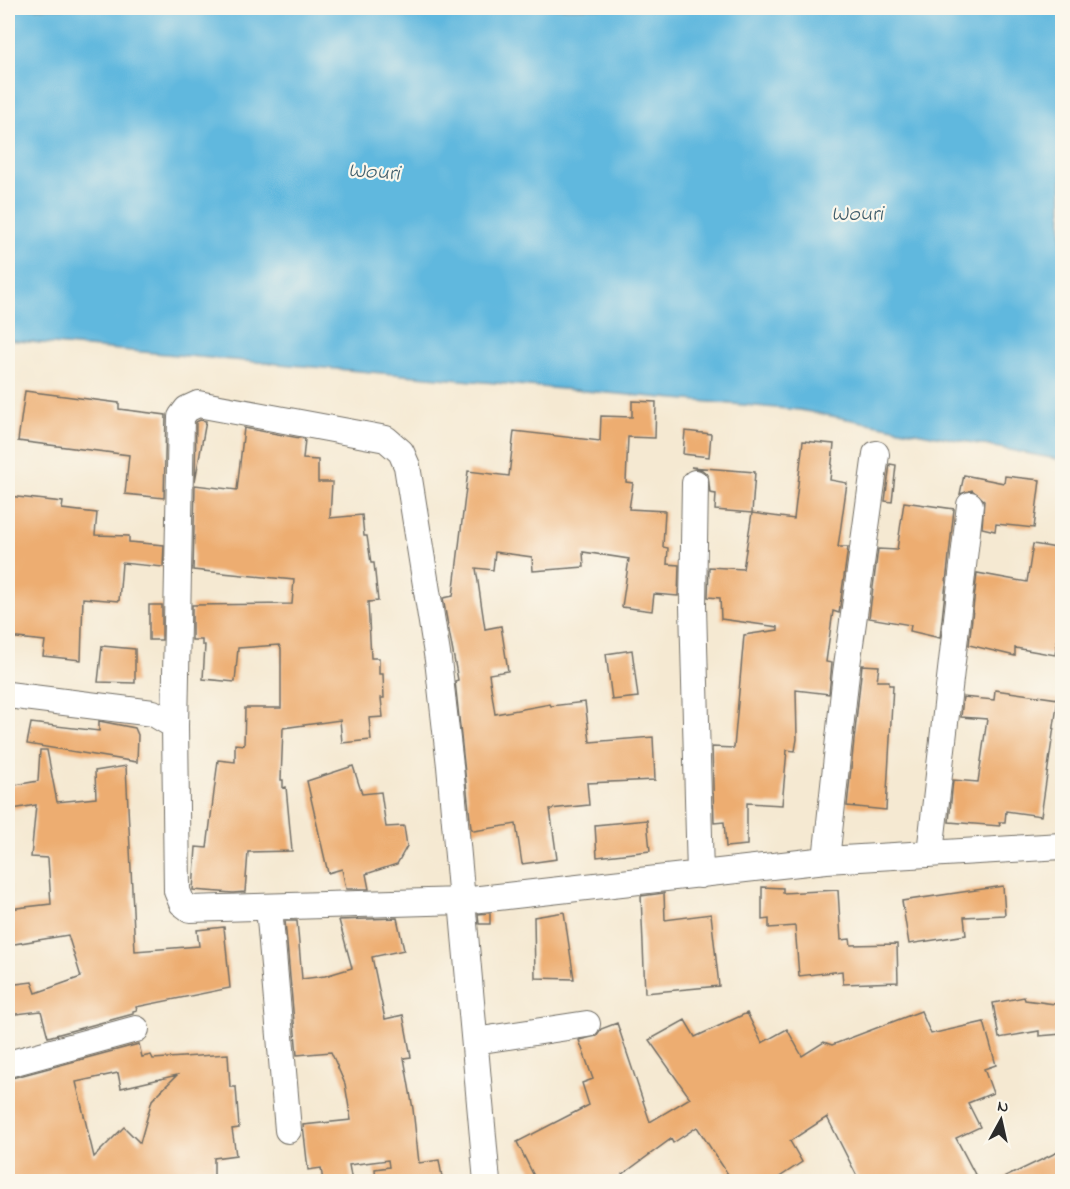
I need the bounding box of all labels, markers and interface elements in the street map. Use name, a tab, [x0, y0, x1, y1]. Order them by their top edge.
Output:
water label: Wouri	[347, 155, 403, 191]
water label: Wouri	[831, 199, 885, 231]
north arrow	[971, 1090, 1031, 1150]
text: N	[996, 1094, 1010, 1120]

